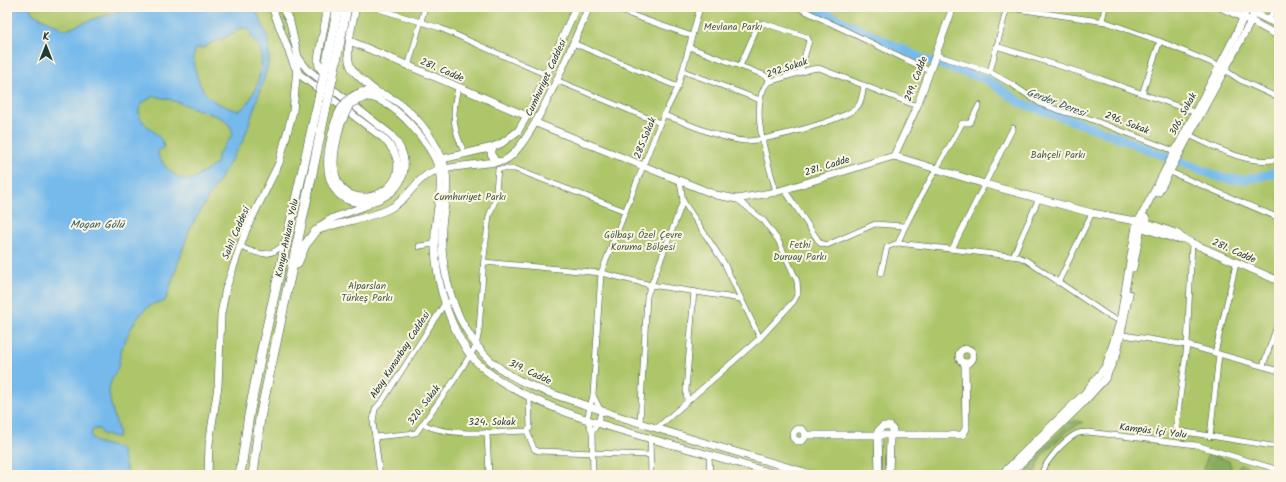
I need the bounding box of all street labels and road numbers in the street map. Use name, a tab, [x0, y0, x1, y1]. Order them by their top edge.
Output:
street label: Cumhuriyet Caddesi	[521, 36, 571, 119]
street label: 292.Sokak	[764, 53, 810, 83]
street label: 281. Cadde	[417, 54, 467, 87]
street label: 299. Cadde	[900, 54, 932, 104]
street label: 306. Sokak	[1165, 89, 1201, 138]
street label: 296. Sokak	[1102, 107, 1152, 139]
street label: 285.Sokak	[629, 115, 661, 161]
street label: 281. Cadde	[802, 151, 852, 180]
street label: Konya-Ankara Yolu	[271, 197, 303, 279]
street label: Sahil Caddesi	[218, 204, 255, 262]
street label: 281. Cadde	[1209, 234, 1259, 268]
street label: Abay Kunanbay Caddesi	[366, 308, 435, 402]
street label: 319. Cadde	[506, 355, 554, 389]
street label: 320. Sokak	[404, 381, 445, 429]
street label: 324. Sokak	[468, 414, 516, 430]
street label: Kampüs İçi Yolu	[1118, 419, 1188, 443]

